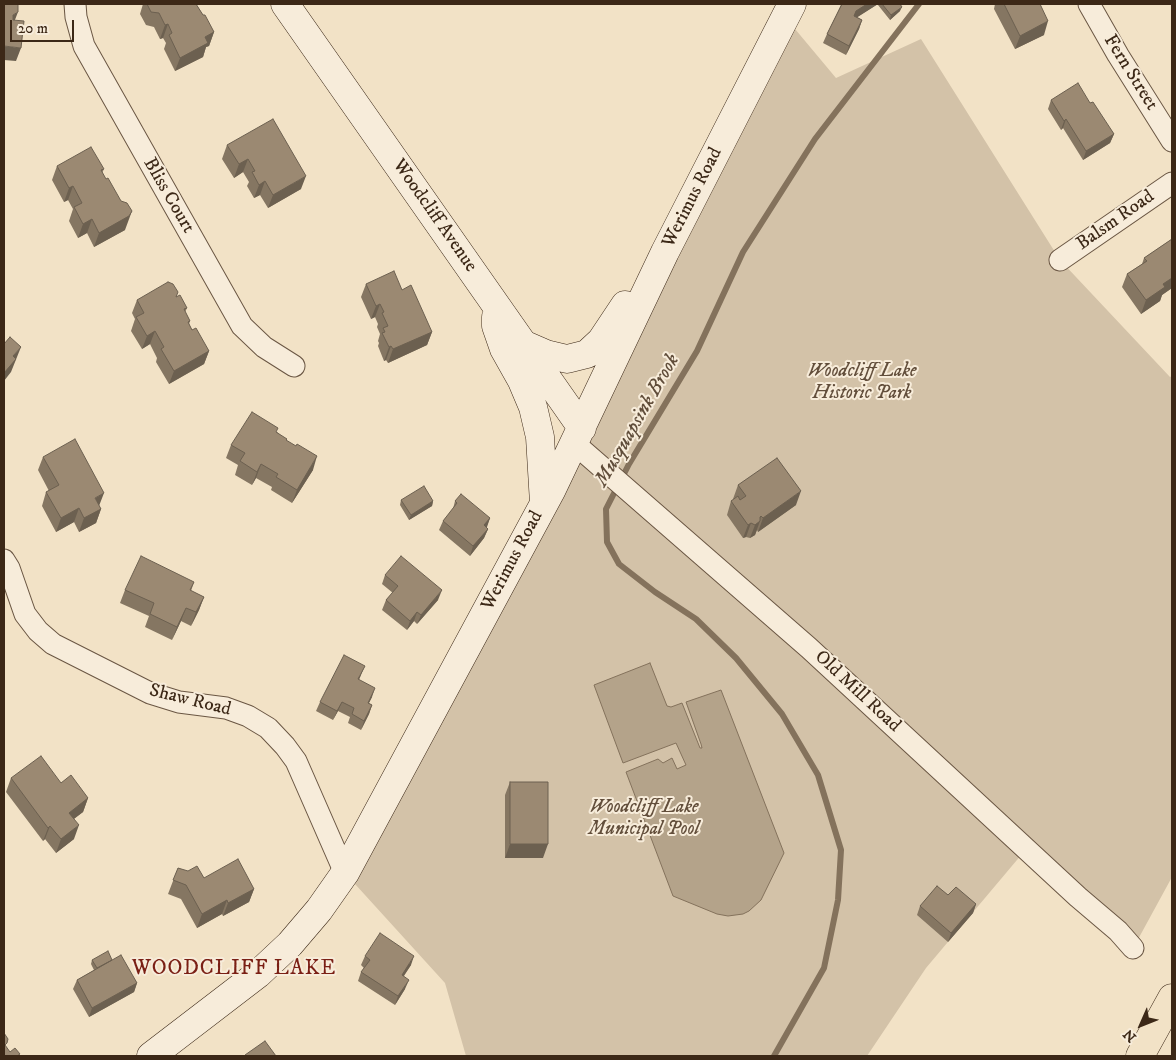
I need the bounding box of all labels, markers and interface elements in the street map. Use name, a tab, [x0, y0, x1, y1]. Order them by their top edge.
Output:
scale bar	[12, 10, 76, 42]
text: 20 m	[18, 19, 48, 38]
street label: Fern Street	[1098, 31, 1162, 115]
street label: Werimus Road	[658, 144, 728, 252]
street label: Bliss Court	[137, 154, 199, 238]
street label: Woodcliff Avenue	[387, 155, 481, 277]
street label: Balsm Road	[1073, 186, 1159, 256]
water label: Musquapsink Brook	[590, 351, 686, 491]
park label: Woodcliff Lake Historic Park	[807, 361, 917, 405]
street label: Werimus Road	[477, 507, 549, 615]
street label: Old Mill Road	[809, 646, 905, 738]
street label: Shaw Road	[147, 680, 233, 722]
park label: Woodcliff Lake Municipal Pool	[588, 797, 700, 841]
district label: WOODCLIFF LAKE	[130, 957, 338, 983]
north arrow	[1116, 1000, 1166, 1050]
text: N	[1120, 1025, 1141, 1046]

